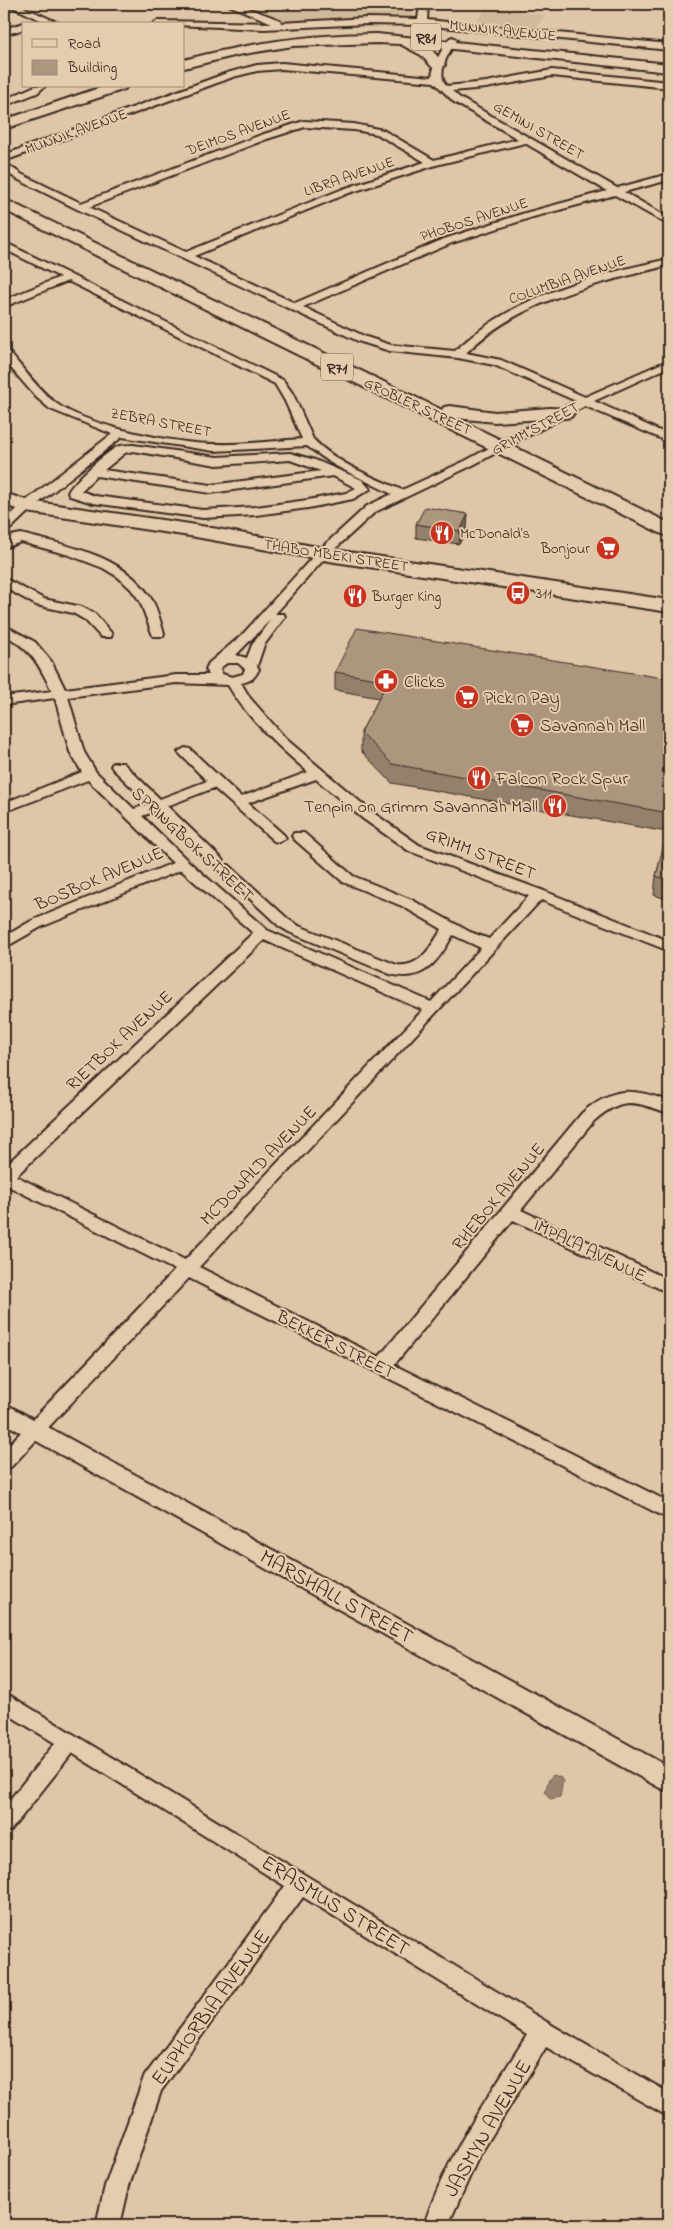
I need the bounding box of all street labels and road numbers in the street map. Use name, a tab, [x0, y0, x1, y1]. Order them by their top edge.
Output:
street label: MUNNIK AVENUE	[448, 14, 557, 48]
road number: R81	[411, 24, 441, 51]
street label: GEMINI STREET	[489, 96, 588, 166]
street label: MUNNIK AVENUE	[22, 103, 131, 161]
street label: DEIMOS AVENUE	[182, 104, 294, 162]
street label: LIBRA AVENUE	[301, 151, 398, 203]
street label: PHOBOS AVENUE	[417, 192, 531, 248]
street label: COLUMBIA AVENUE	[506, 250, 629, 310]
road number: R71	[321, 354, 353, 381]
street label: GROBLER STREET	[360, 372, 475, 442]
street label: GRIMM STREET	[488, 396, 584, 461]
street label: ZEBRA STREET	[109, 402, 214, 444]
street label: THABO MBEKI STREET	[262, 534, 410, 578]
street label: SPRINGBOK STREET	[124, 782, 259, 909]
street label: GRIMM STREET	[422, 822, 539, 888]
street label: BOSBOK AVENUE	[30, 841, 168, 919]
street label: RIETBOK AVENUE	[61, 985, 180, 1098]
street label: MCDONALD AVENUE	[195, 1100, 324, 1232]
street label: RHEBOK AVENUE	[447, 1138, 552, 1257]
street label: IMPALA AVENUE	[528, 1213, 650, 1290]
street label: BEKKER STREET	[270, 1304, 399, 1387]
street label: MARSHALL STREET	[254, 1543, 418, 1652]
street label: ERASMUS STREET	[255, 1849, 415, 1964]
street label: EUPHORBIA AVENUE	[145, 1924, 278, 2092]
street label: JASMYN AVENUE	[437, 2055, 540, 2203]

